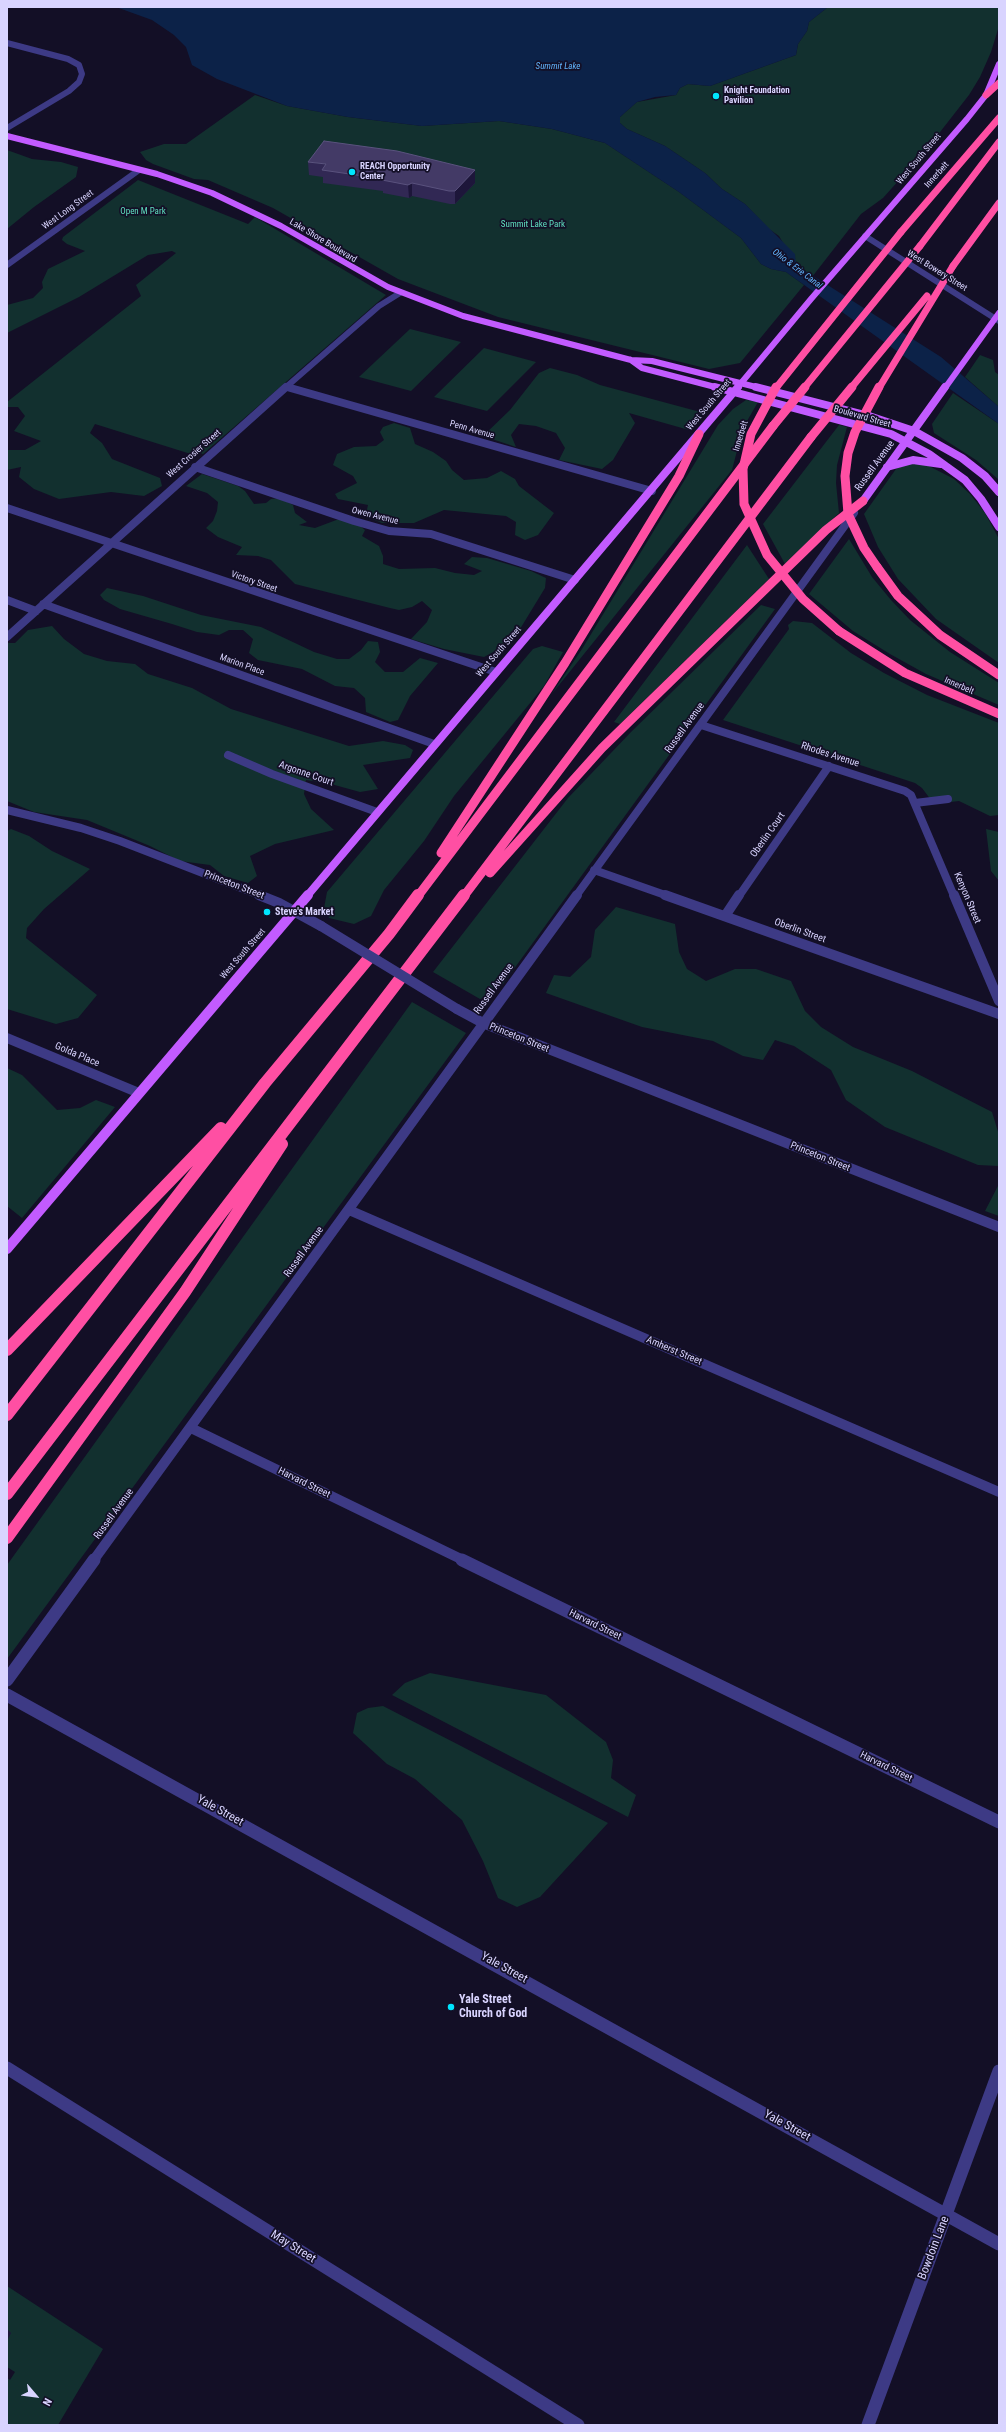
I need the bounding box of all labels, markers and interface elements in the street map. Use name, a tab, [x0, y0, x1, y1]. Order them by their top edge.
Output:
water label: Summit Lake	[536, 62, 580, 72]
place label: Knight Foundation Pavilion	[724, 86, 790, 107]
marker: Knight Foundation Pavilion	[711, 91, 721, 101]
street label: West South Street	[894, 131, 944, 187]
street label: Innerbelt	[923, 160, 951, 190]
place label: REACH Opportunity Center	[360, 162, 430, 183]
marker: REACH Opportunity Center	[347, 167, 357, 177]
street label: West Long Street	[40, 188, 96, 232]
park label: Open M Park	[120, 207, 166, 217]
street label: Lake Shore Boulevard	[287, 217, 359, 265]
park label: Summit Lake Park	[501, 220, 565, 230]
water label: Ohio & Erie Canal	[770, 247, 824, 291]
street label: West Bowery Street	[905, 248, 969, 294]
street label: West South Street	[684, 377, 734, 433]
street label: Boulevard Street	[832, 404, 892, 430]
street label: Penn Avenue	[448, 418, 496, 442]
street label: Innerbelt	[731, 419, 751, 453]
street label: West Crosier Street	[165, 428, 223, 480]
street label: Russell Avenue	[853, 438, 897, 494]
street label: Owen Avenue	[350, 505, 400, 527]
street label: Victory Street	[230, 569, 278, 595]
street label: West South Street	[474, 625, 524, 679]
street label: Marion Place	[218, 652, 266, 678]
street label: Innerbelt	[942, 675, 976, 697]
street label: Russell Avenue	[663, 700, 707, 756]
street label: Rhodes Avenue	[799, 740, 861, 770]
street label: Argonne Court	[277, 759, 335, 789]
street label: Oberlin Court	[748, 810, 788, 860]
street label: Princeton Street	[202, 868, 266, 902]
street label: Kenyon Street	[951, 871, 983, 925]
place label: Steve's Market	[275, 906, 333, 918]
marker: Steve's Market	[262, 907, 272, 917]
street label: Oberlin Street	[773, 916, 827, 946]
street label: West South Street	[218, 927, 268, 981]
street label: Russell Avenue	[472, 961, 516, 1017]
street label: Princeton Street	[487, 1021, 551, 1055]
street label: Golda Place	[53, 1040, 101, 1070]
street label: Princeton Street	[788, 1140, 852, 1174]
street label: Russell Avenue	[282, 1224, 326, 1280]
street label: Amherst Street	[644, 1334, 704, 1368]
street label: Harvard Street	[276, 1465, 332, 1501]
street label: Russell Avenue	[92, 1486, 136, 1542]
street label: Harvard Street	[567, 1607, 623, 1643]
street label: Harvard Street	[858, 1749, 914, 1785]
street label: Yale Street	[194, 1792, 246, 1830]
street label: Yale Street	[478, 1949, 530, 1987]
place label: Yale Street Church of God	[459, 1993, 527, 2021]
marker: Yale Street Church of God	[446, 2002, 456, 2012]
street label: Yale Street	[761, 2107, 813, 2145]
street label: Bowdoin Lane	[915, 2214, 953, 2282]
street label: May Street	[268, 2227, 318, 2267]
north arrow	[16, 2376, 56, 2416]
text: N	[40, 2396, 54, 2408]

